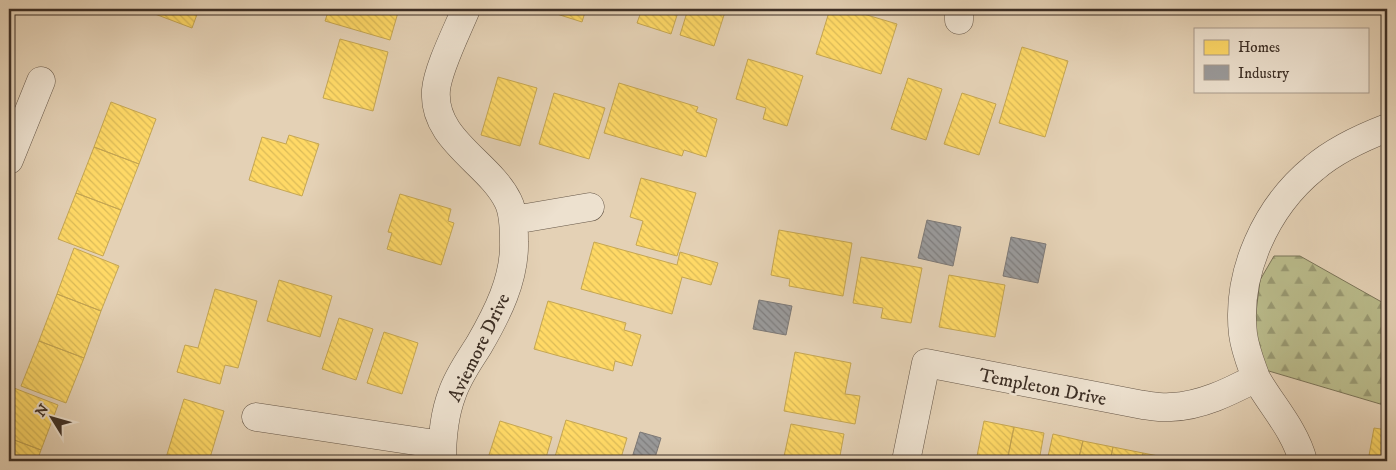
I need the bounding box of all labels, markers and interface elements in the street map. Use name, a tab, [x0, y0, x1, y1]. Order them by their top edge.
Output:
legend	[1194, 28, 1368, 92]
text: Homes	[1238, 38, 1280, 57]
text: Industry	[1238, 64, 1290, 83]
street label: Aviemore Drive	[443, 290, 516, 406]
street label: Templeton Drive	[977, 364, 1108, 411]
north arrow	[28, 392, 78, 442]
text: N	[32, 400, 53, 421]

